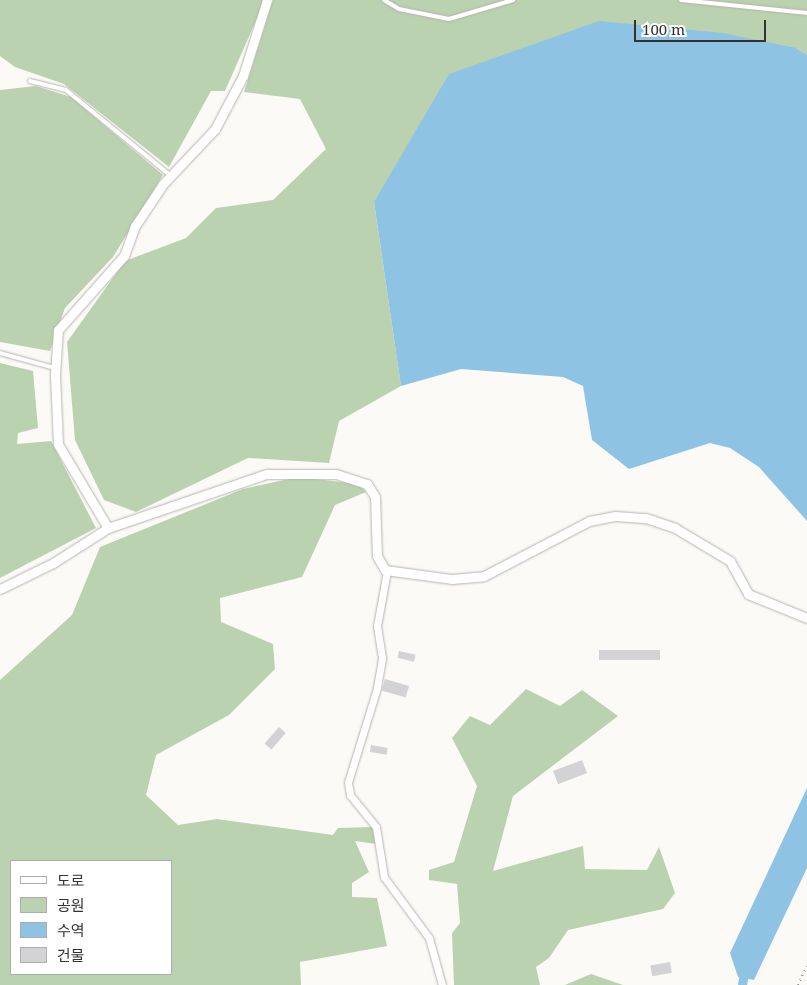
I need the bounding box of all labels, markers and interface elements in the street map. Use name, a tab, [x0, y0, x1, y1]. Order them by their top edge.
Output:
scale bar	[637, 10, 770, 42]
text: 100 m	[642, 19, 685, 39]
legend	[10, 860, 172, 975]
text: 도로	[57, 870, 85, 890]
text: 공원	[57, 895, 85, 915]
text: 수역	[57, 920, 85, 940]
text: 건물	[57, 945, 85, 965]

